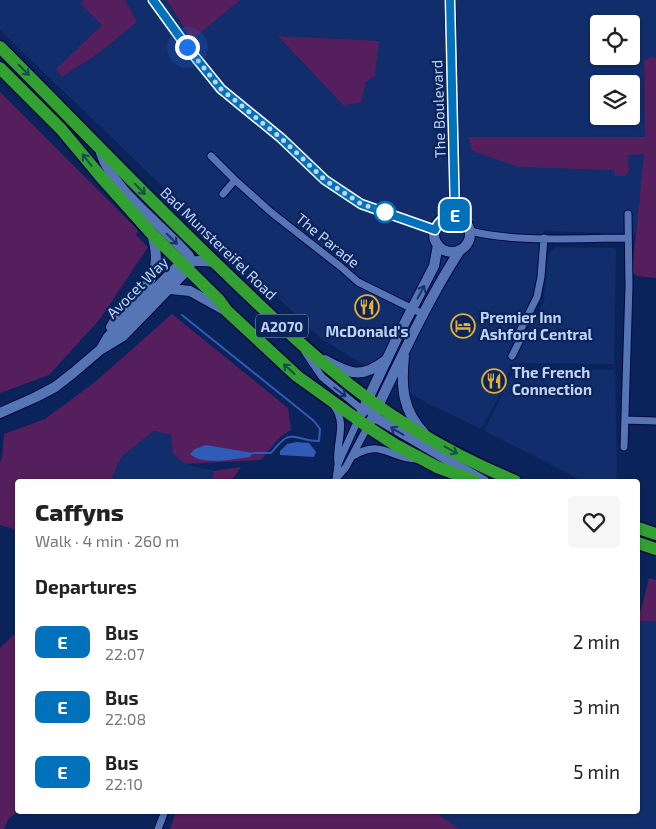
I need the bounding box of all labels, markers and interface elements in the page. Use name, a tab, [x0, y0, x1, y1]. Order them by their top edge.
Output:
map controls	[590, 15, 640, 125]
button: locate	[590, 15, 640, 65]
your location	[175, 35, 200, 60]
street label: The Boulevard	[427, 60, 449, 158]
one-way arrow	[18, 64, 30, 77]
button: layers	[590, 75, 640, 125]
one-way arrow	[82, 154, 93, 167]
one-way arrow	[134, 183, 146, 196]
street label: Bad Munstereifel Road	[157, 183, 281, 303]
line badge: E	[439, 199, 471, 231]
unlabelled marker	[374, 201, 396, 223]
text: E	[450, 204, 460, 226]
street label: The Parade	[293, 209, 363, 271]
one-way arrow	[166, 232, 178, 245]
street label: Avocet Way	[102, 252, 172, 322]
one-way arrow	[417, 285, 426, 300]
restaurant icon: McDonald's	[354, 294, 380, 320]
place label: Premier Inn Ashford Central	[480, 308, 592, 343]
hotel icon: Premier Inn Ashford Central	[450, 313, 476, 339]
road number: A2070	[256, 314, 308, 338]
place label: McDonald's	[325, 322, 409, 340]
place label: The French Connection	[512, 363, 592, 398]
one-way arrow	[283, 364, 296, 375]
restaurant icon: The French Connection	[481, 368, 507, 394]
one-way arrow	[333, 387, 347, 397]
one-way arrow	[390, 425, 404, 435]
one-way arrow	[444, 445, 459, 455]
button: heart	[568, 496, 620, 548]
text: Caffyns	[35, 497, 124, 526]
text: Walk · 4 min · 260 m	[35, 531, 179, 550]
text: Departures	[35, 575, 137, 598]
text: Bus	[105, 621, 139, 644]
text: 2 min	[573, 630, 620, 653]
text: E	[57, 631, 68, 653]
text: 22:07	[105, 644, 145, 663]
text: Bus	[105, 686, 139, 709]
text: 3 min	[573, 695, 620, 718]
text: E	[57, 696, 68, 718]
text: 22:08	[105, 709, 146, 728]
text: Bus	[105, 751, 139, 774]
text: 5 min	[573, 760, 620, 783]
text: E	[57, 761, 68, 783]
text: 22:10	[105, 774, 143, 793]

